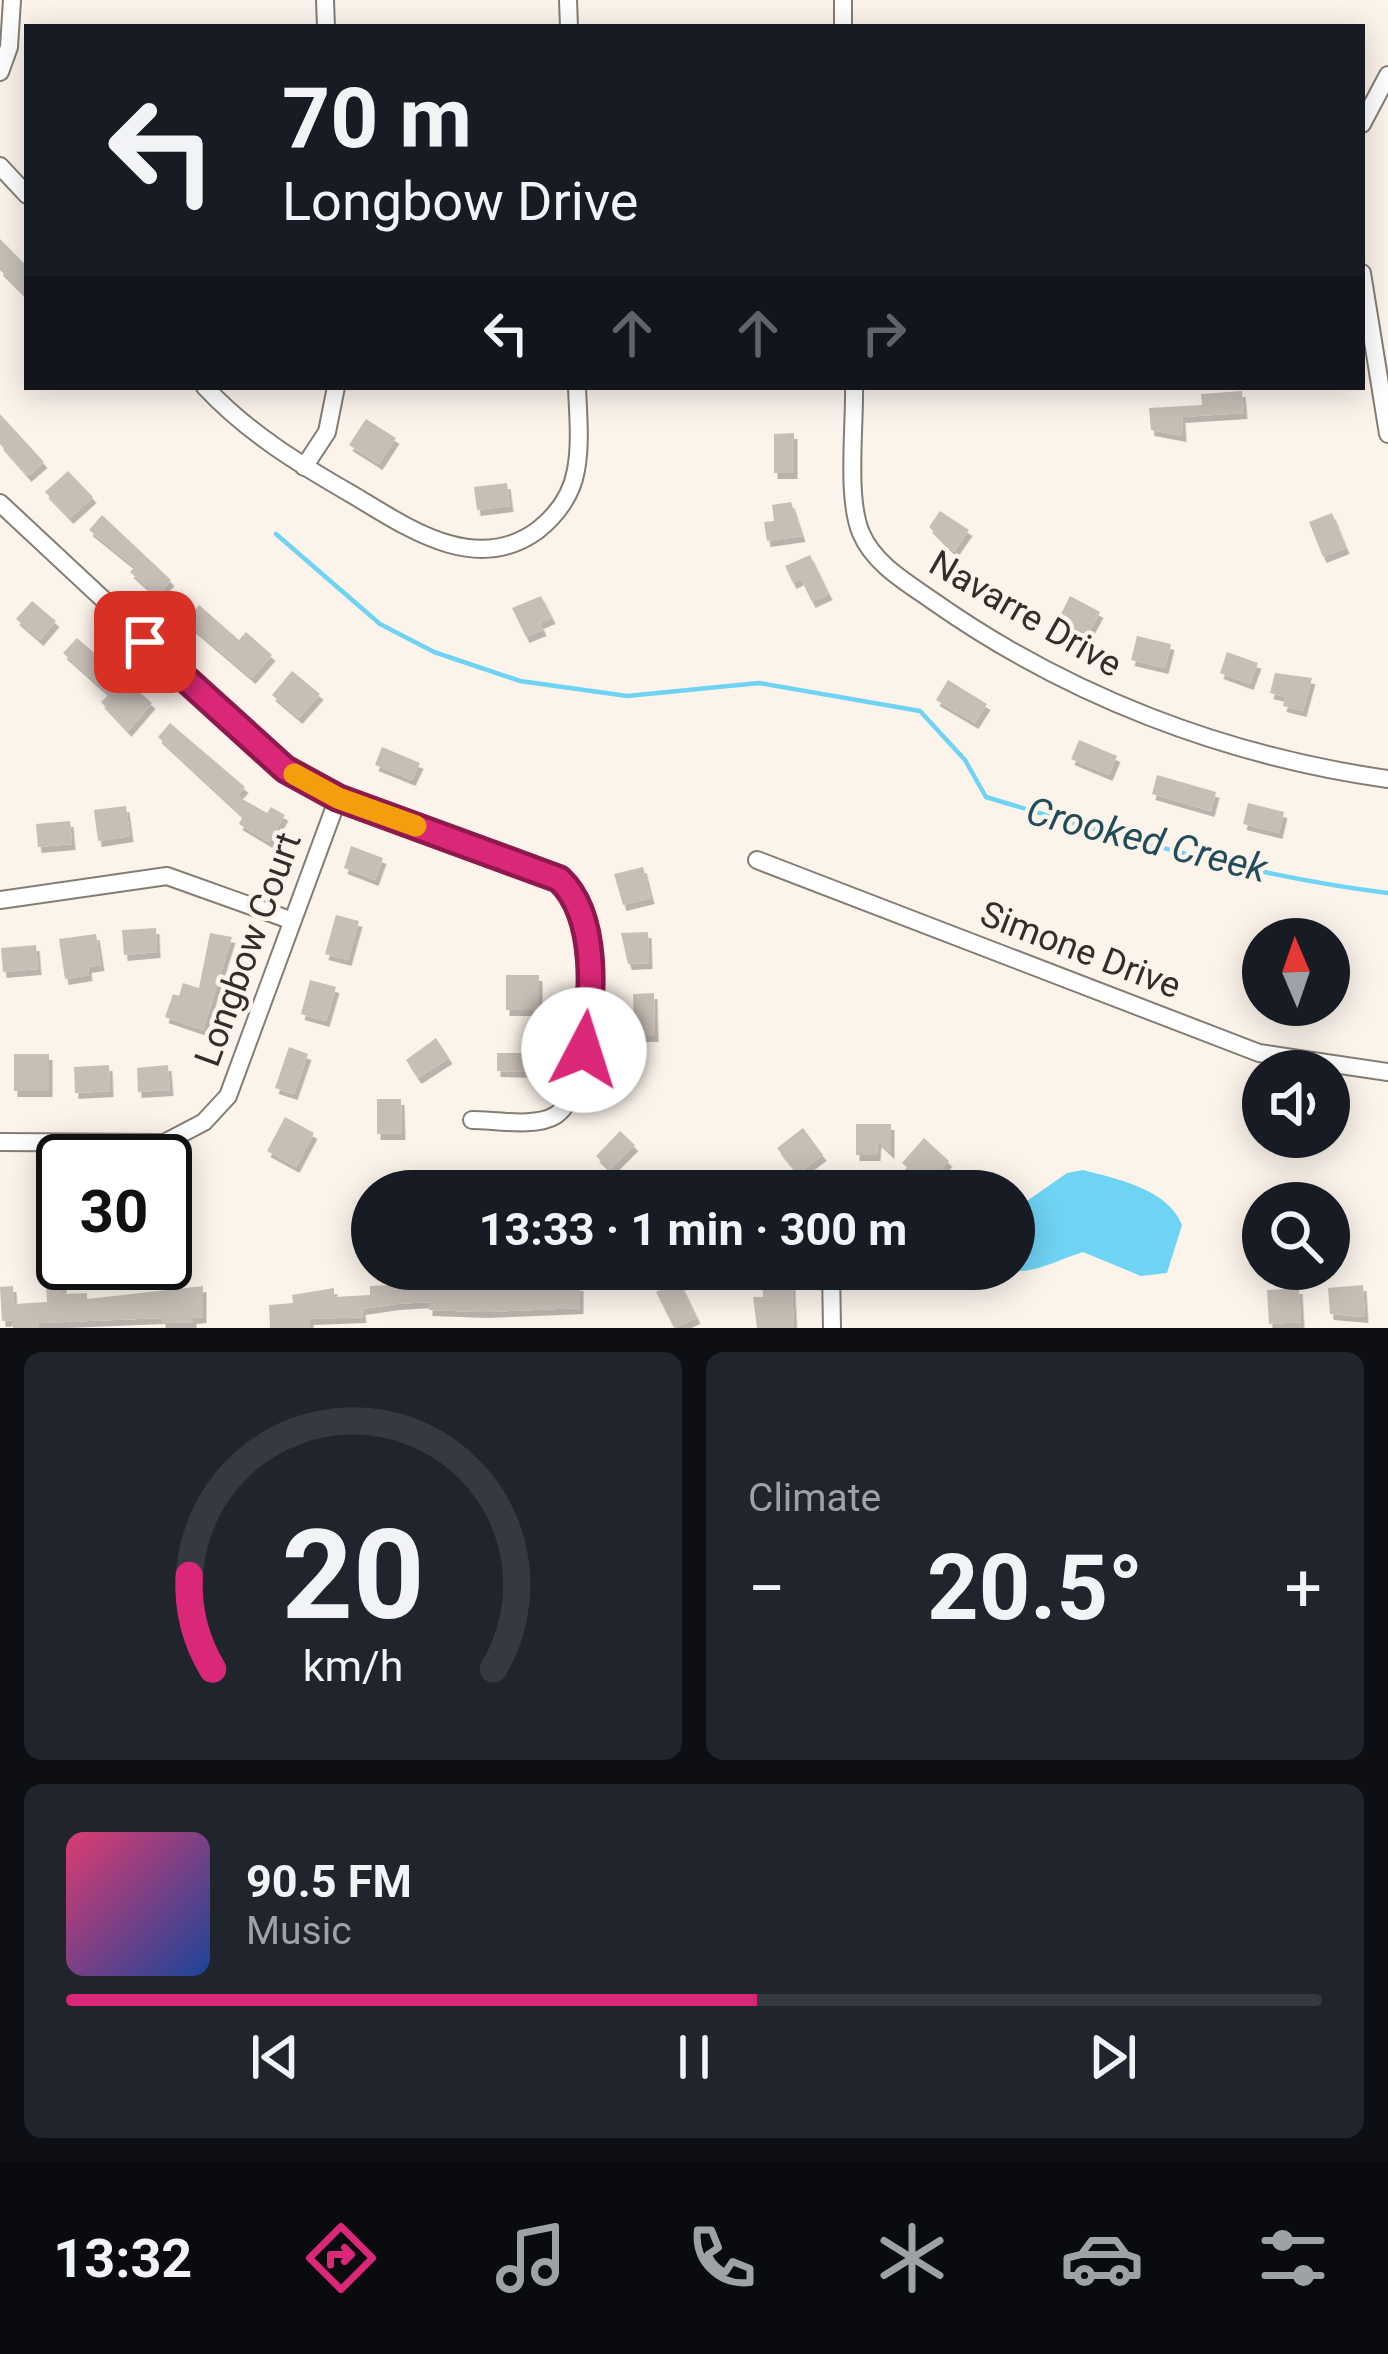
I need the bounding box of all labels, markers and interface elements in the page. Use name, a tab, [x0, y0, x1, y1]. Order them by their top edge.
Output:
text: 70 m	[282, 69, 472, 168]
icon: left	[84, 72, 240, 228]
text: Longbow Drive	[282, 170, 638, 233]
icon: left	[473, 300, 539, 366]
icon: ahead	[599, 300, 665, 366]
icon: ahead	[725, 300, 791, 366]
icon: right	[851, 300, 917, 366]
street label: Navarre Drive	[922, 542, 1129, 686]
pin	[94, 591, 196, 693]
icon: arrive	[112, 609, 178, 675]
water label: Crooked Creek	[1022, 788, 1274, 893]
street label: Longbow Court	[186, 827, 310, 1072]
street label: Simone Drive	[975, 893, 1187, 1007]
north arrow	[1242, 918, 1350, 1026]
map controls	[1242, 918, 1350, 1290]
position arrow	[521, 987, 647, 1113]
button: sound	[1242, 1050, 1350, 1158]
speed limit sign: 30	[36, 1134, 192, 1290]
button: search	[1242, 1182, 1350, 1290]
text: 13:33 · 1 min · 300 m	[479, 1203, 907, 1256]
text: Climate	[748, 1475, 881, 1521]
text: 20	[281, 1502, 425, 1648]
text: 20.5°	[927, 1536, 1143, 1641]
text: −	[748, 1550, 786, 1627]
text: +	[1285, 1550, 1322, 1627]
text: km/h	[303, 1641, 403, 1691]
text: 90.5 FM	[246, 1855, 412, 1908]
text: Music	[246, 1908, 352, 1954]
icon: previous	[242, 2024, 308, 2090]
icon: pause	[661, 2024, 727, 2090]
icon: next	[1080, 2024, 1146, 2090]
icon: directions	[299, 2216, 383, 2300]
icon: music	[489, 2216, 573, 2300]
icon: phone	[680, 2216, 764, 2300]
icon: climate	[870, 2216, 954, 2300]
icon: car	[1060, 2216, 1144, 2300]
icon: filters	[1251, 2216, 1335, 2300]
text: 13:32	[53, 2227, 192, 2290]

